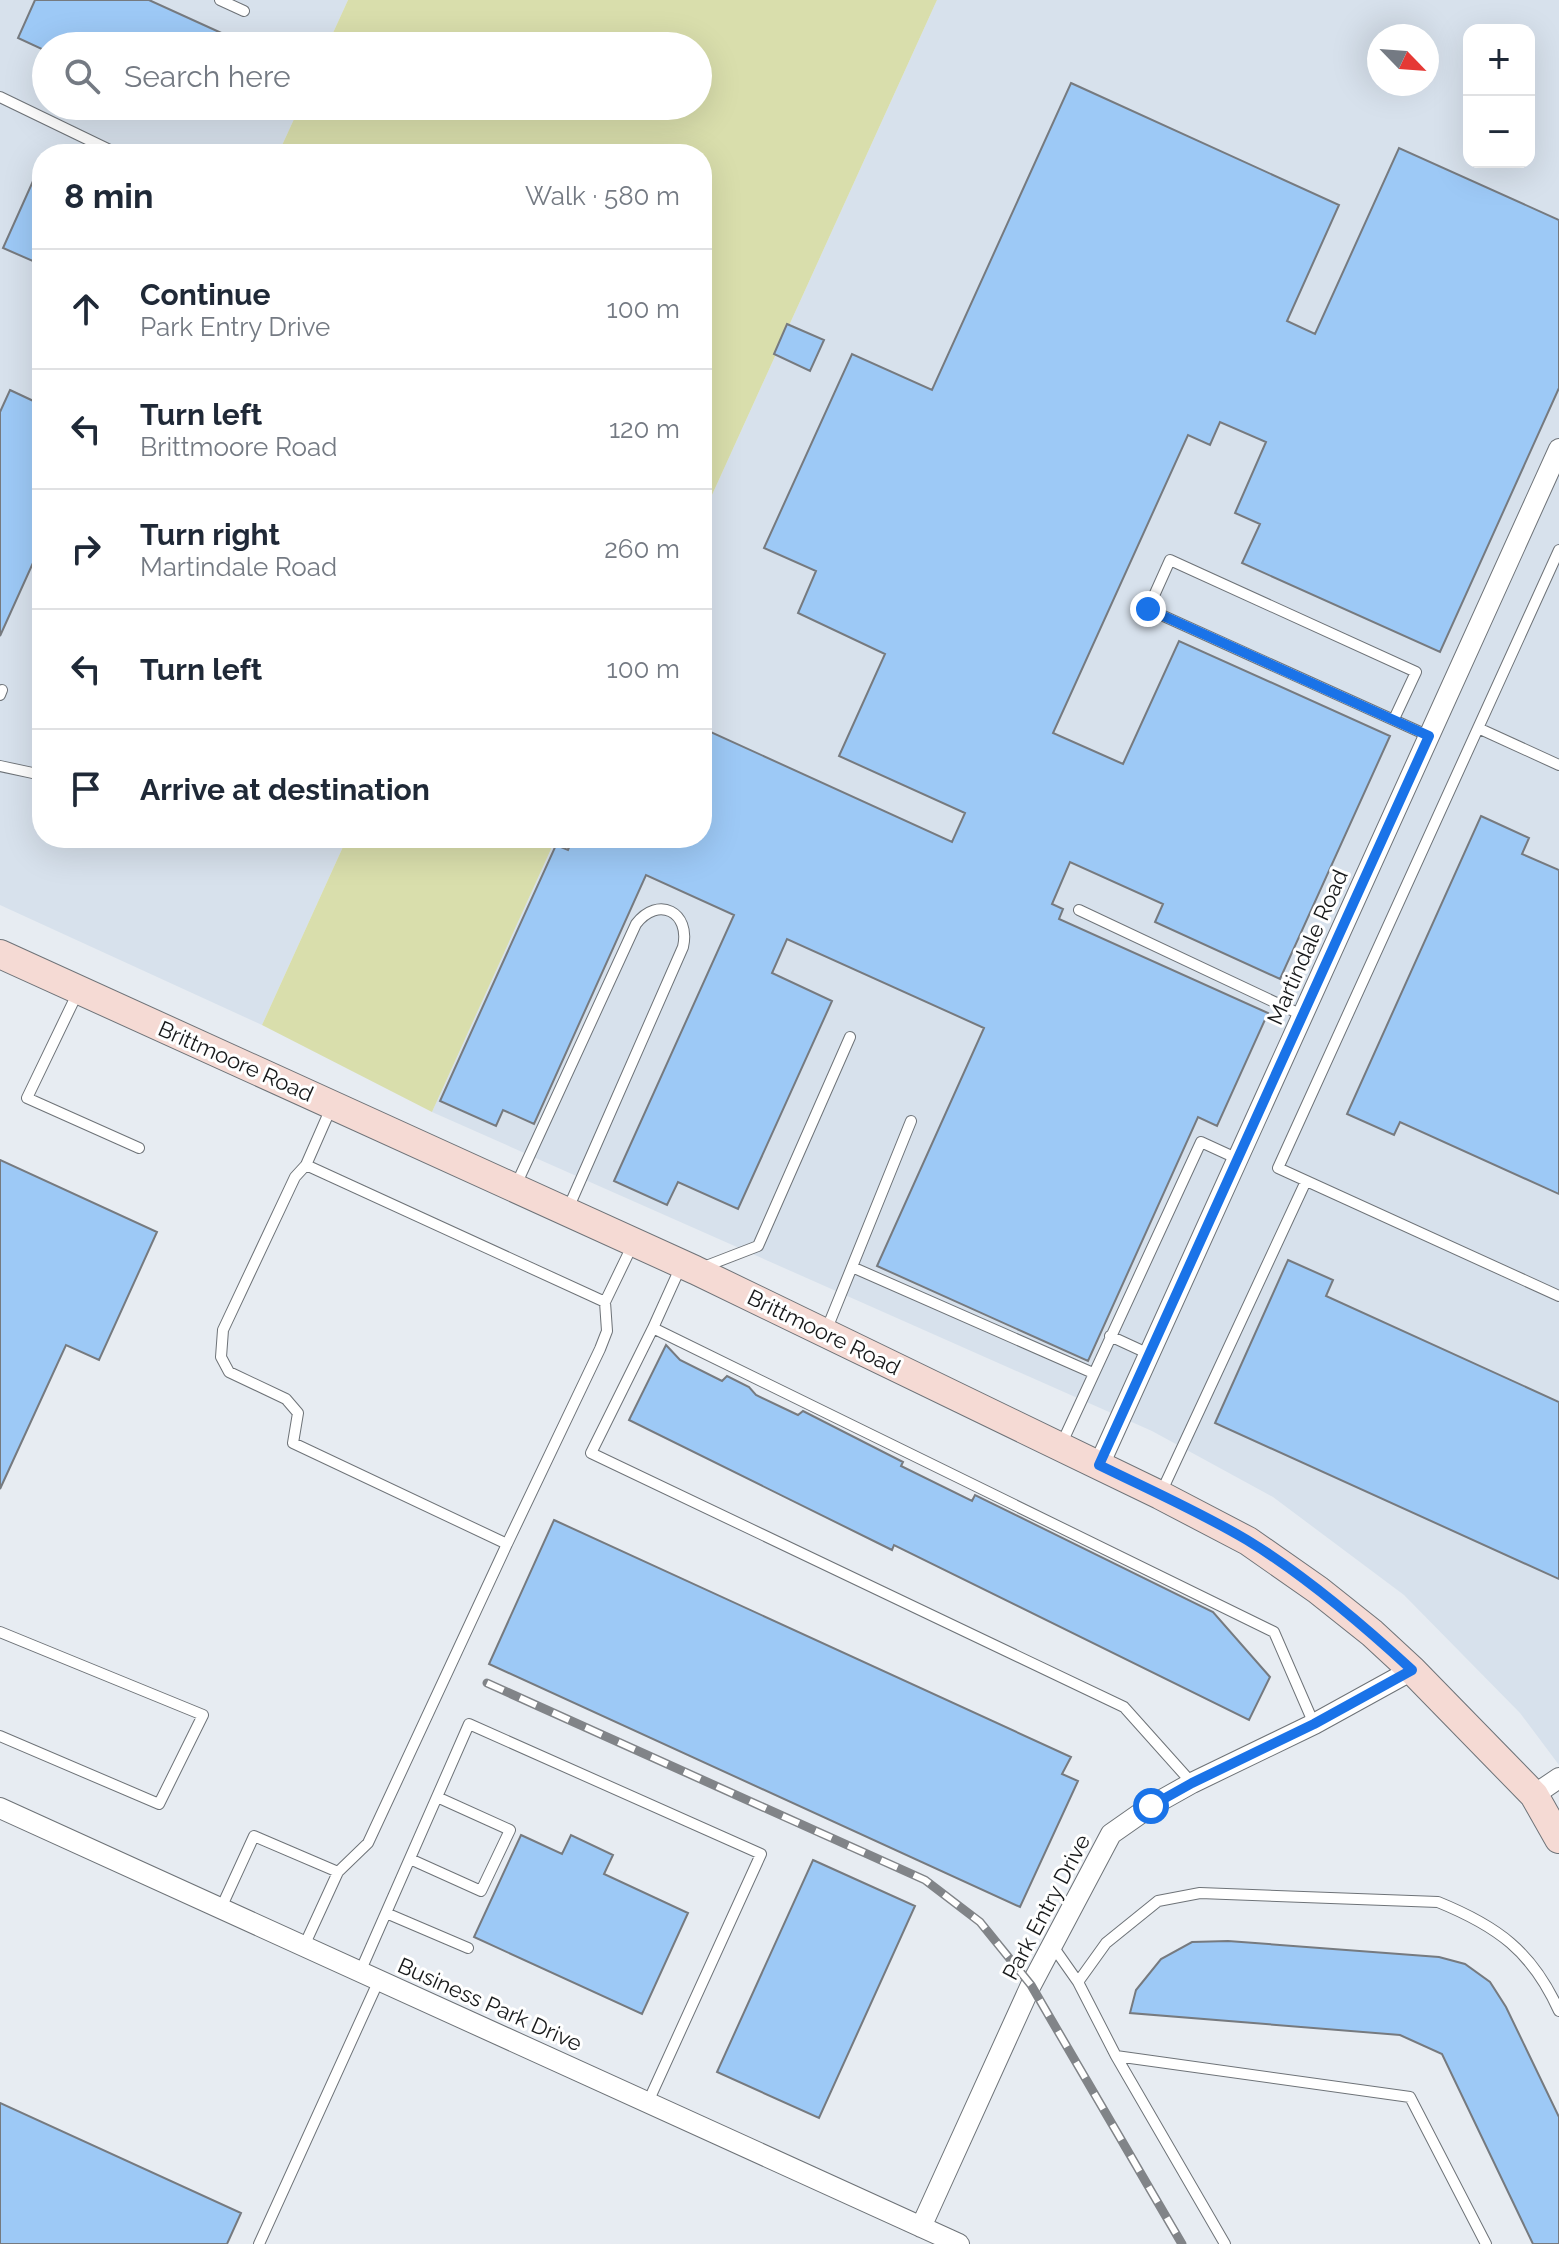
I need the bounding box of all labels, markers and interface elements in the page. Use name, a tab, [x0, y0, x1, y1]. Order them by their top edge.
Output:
north arrow	[1367, 24, 1439, 96]
map controls	[1463, 24, 1535, 168]
button: +	[1463, 24, 1535, 96]
search box	[32, 32, 712, 120]
icon: search	[60, 54, 104, 98]
text: Search here	[124, 59, 291, 94]
button: −	[1463, 96, 1535, 168]
text: 8 min	[64, 176, 154, 216]
text: Walk · 580 m	[525, 181, 680, 211]
text: Continue	[140, 277, 271, 312]
icon: ahead	[64, 287, 108, 331]
text: 100 m	[607, 294, 680, 324]
text: Park Entry Drive	[140, 312, 330, 342]
text: Turn left	[140, 397, 262, 432]
icon: left	[64, 407, 108, 451]
text: 120 m	[609, 414, 680, 444]
text: Brittmoore Road	[140, 432, 337, 462]
text: Turn right	[140, 517, 280, 552]
icon: right	[64, 527, 108, 571]
text: 260 m	[604, 534, 680, 564]
text: Martindale Road	[140, 552, 337, 582]
route end	[1130, 591, 1166, 627]
icon: left	[64, 647, 108, 691]
text: Turn left	[140, 652, 262, 687]
text: 100 m	[607, 654, 680, 684]
icon: arrive	[64, 767, 108, 811]
text: Arrive at destination	[140, 772, 430, 807]
street label: Martindale Road	[1261, 866, 1353, 1028]
street label: Brittmoore Road	[154, 1015, 318, 1107]
street label: Brittmoore Road	[743, 1284, 905, 1380]
route start	[1133, 1788, 1169, 1824]
street label: Park Entry Drive	[997, 1830, 1095, 1984]
street label: Business Park Drive	[394, 1952, 586, 2056]

